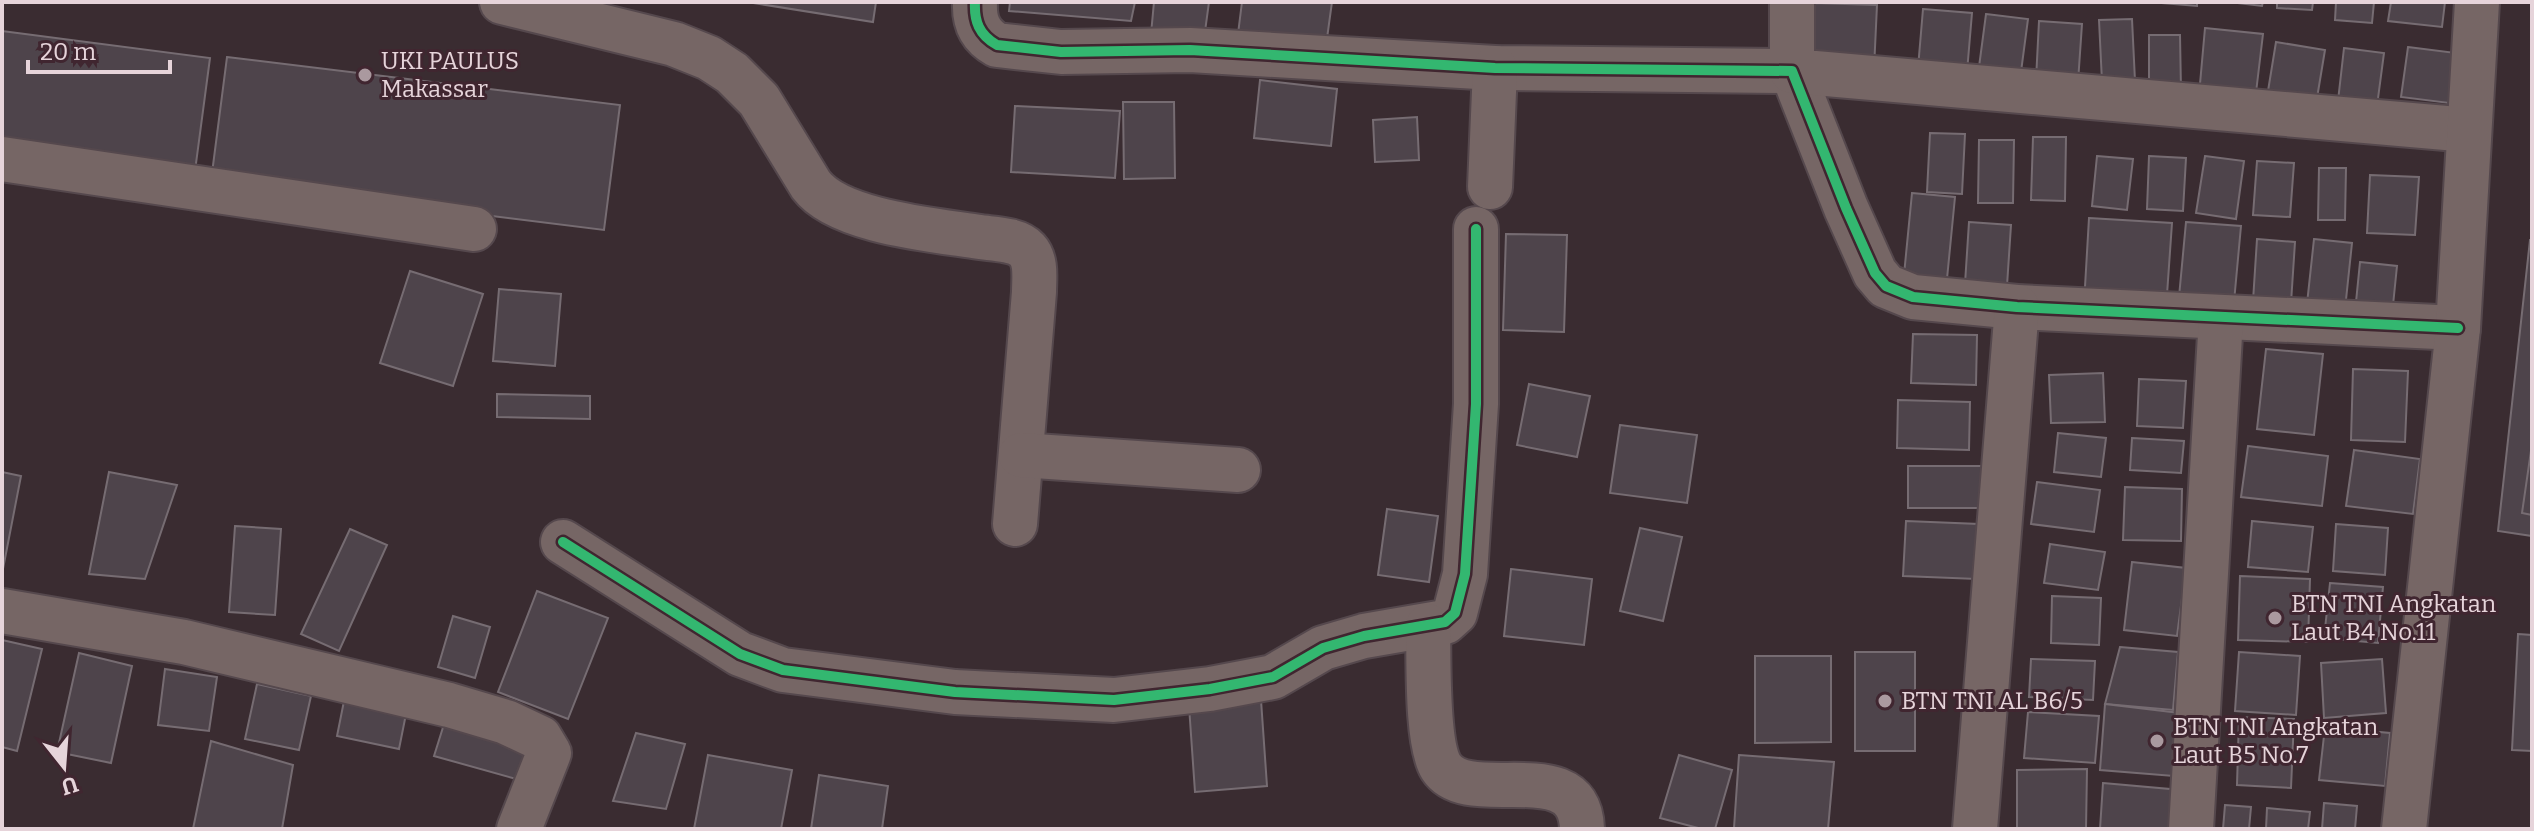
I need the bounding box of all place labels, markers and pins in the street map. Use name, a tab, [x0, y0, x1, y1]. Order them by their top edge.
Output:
place label: UKI PAULUS Makassar	[381, 47, 519, 103]
marker: UKI PAULUS Makassar	[356, 66, 374, 84]
place label: BTN TNI Angkatan Laut B4 No.11	[2291, 590, 2496, 646]
marker: BTN TNI Angkatan Laut B4 No.11	[2266, 609, 2284, 627]
place label: BTN TNI AL B6/5	[1901, 687, 2083, 715]
marker: BTN TNI AL B6/5	[1876, 692, 1894, 710]
place label: BTN TNI Angkatan Laut B5 No.7	[2173, 713, 2378, 769]
marker: BTN TNI Angkatan Laut B5 No.7	[2148, 732, 2166, 750]

